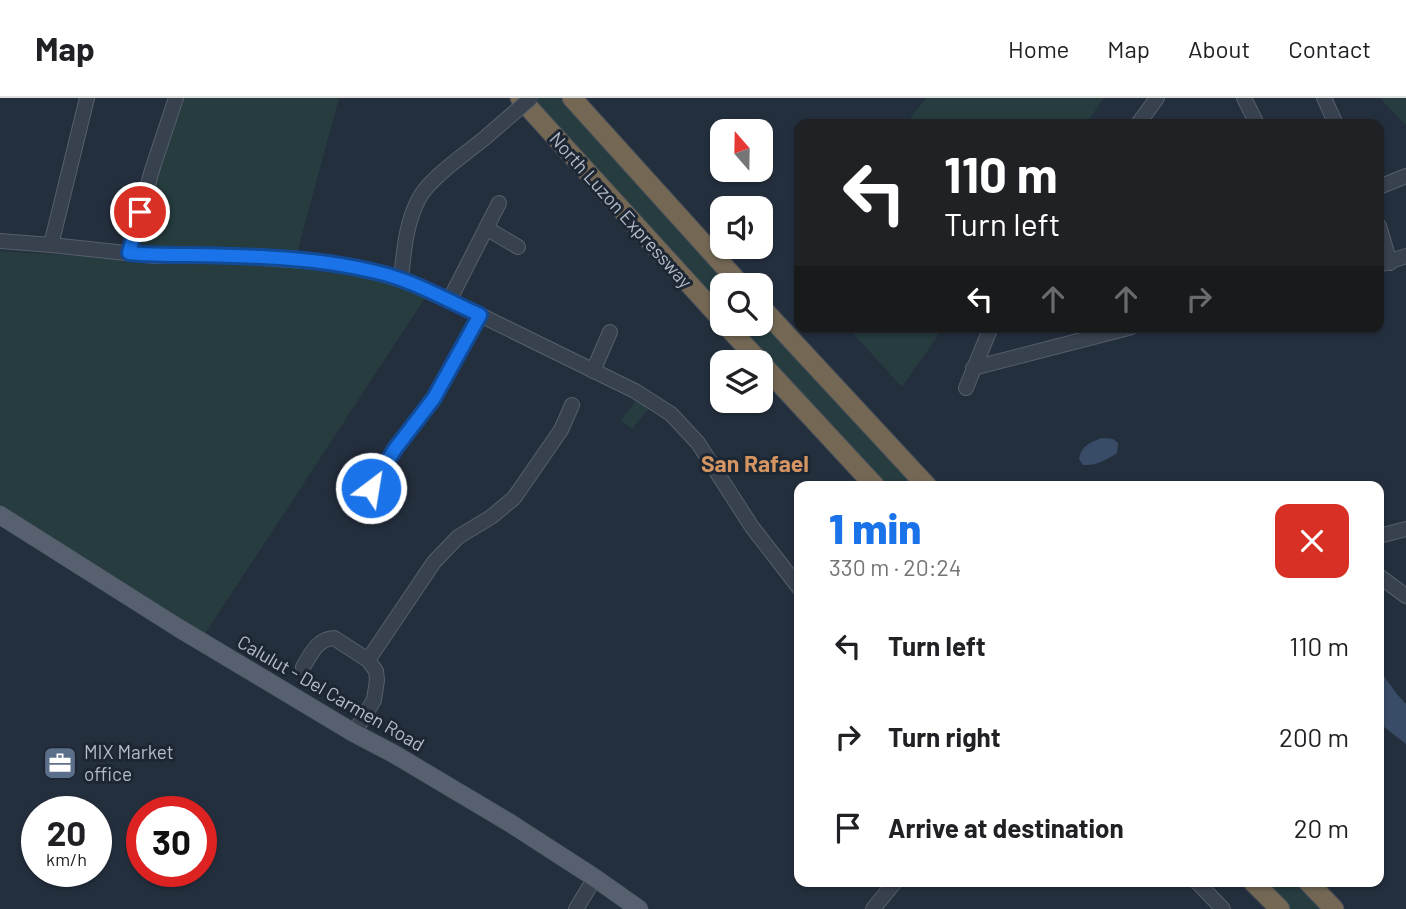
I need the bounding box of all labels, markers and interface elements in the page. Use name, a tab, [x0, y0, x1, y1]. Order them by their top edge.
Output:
text: Map	[35, 28, 95, 68]
text: Home	[1008, 34, 1069, 63]
text: Map	[1107, 34, 1150, 63]
text: About	[1188, 34, 1250, 63]
text: Contact	[1288, 34, 1371, 63]
north arrow	[710, 119, 774, 182]
map controls	[710, 119, 773, 413]
street label: North Luzon Expressway	[545, 127, 698, 293]
text: 110 m	[944, 144, 1058, 203]
icon: left	[829, 147, 920, 238]
pin	[110, 182, 170, 242]
icon: arrive	[121, 193, 159, 231]
button: sound	[710, 196, 773, 259]
text: Turn left	[944, 204, 1061, 242]
button: search	[710, 273, 773, 336]
icon: left	[961, 280, 999, 318]
icon: ahead	[1034, 280, 1072, 318]
icon: ahead	[1107, 280, 1145, 318]
icon: right	[1180, 280, 1218, 318]
button: layers	[710, 350, 773, 413]
district label: San Rafael	[701, 449, 809, 477]
position arrow	[334, 451, 408, 525]
text: 1 min	[829, 502, 921, 552]
button: close	[1275, 504, 1349, 578]
text: 330 m · 20:24	[829, 553, 961, 581]
icon: left	[829, 627, 867, 665]
street label: Calulut - Del Carmen Road	[234, 630, 429, 756]
text: Turn left	[888, 630, 986, 661]
text: 110 m	[1289, 630, 1349, 661]
icon: right	[829, 718, 867, 756]
text: Turn right	[888, 721, 1001, 752]
text: 200 m	[1279, 721, 1349, 752]
place label: MIX Market office	[84, 740, 174, 785]
office icon: MIX Market office	[41, 744, 79, 782]
speed limit sign: 30	[126, 796, 217, 887]
icon: arrive	[829, 809, 867, 847]
text: 20	[47, 811, 86, 853]
text: Arrive at destination	[888, 812, 1124, 843]
text: 20 m	[1294, 812, 1349, 843]
text: km/h	[46, 848, 87, 870]

